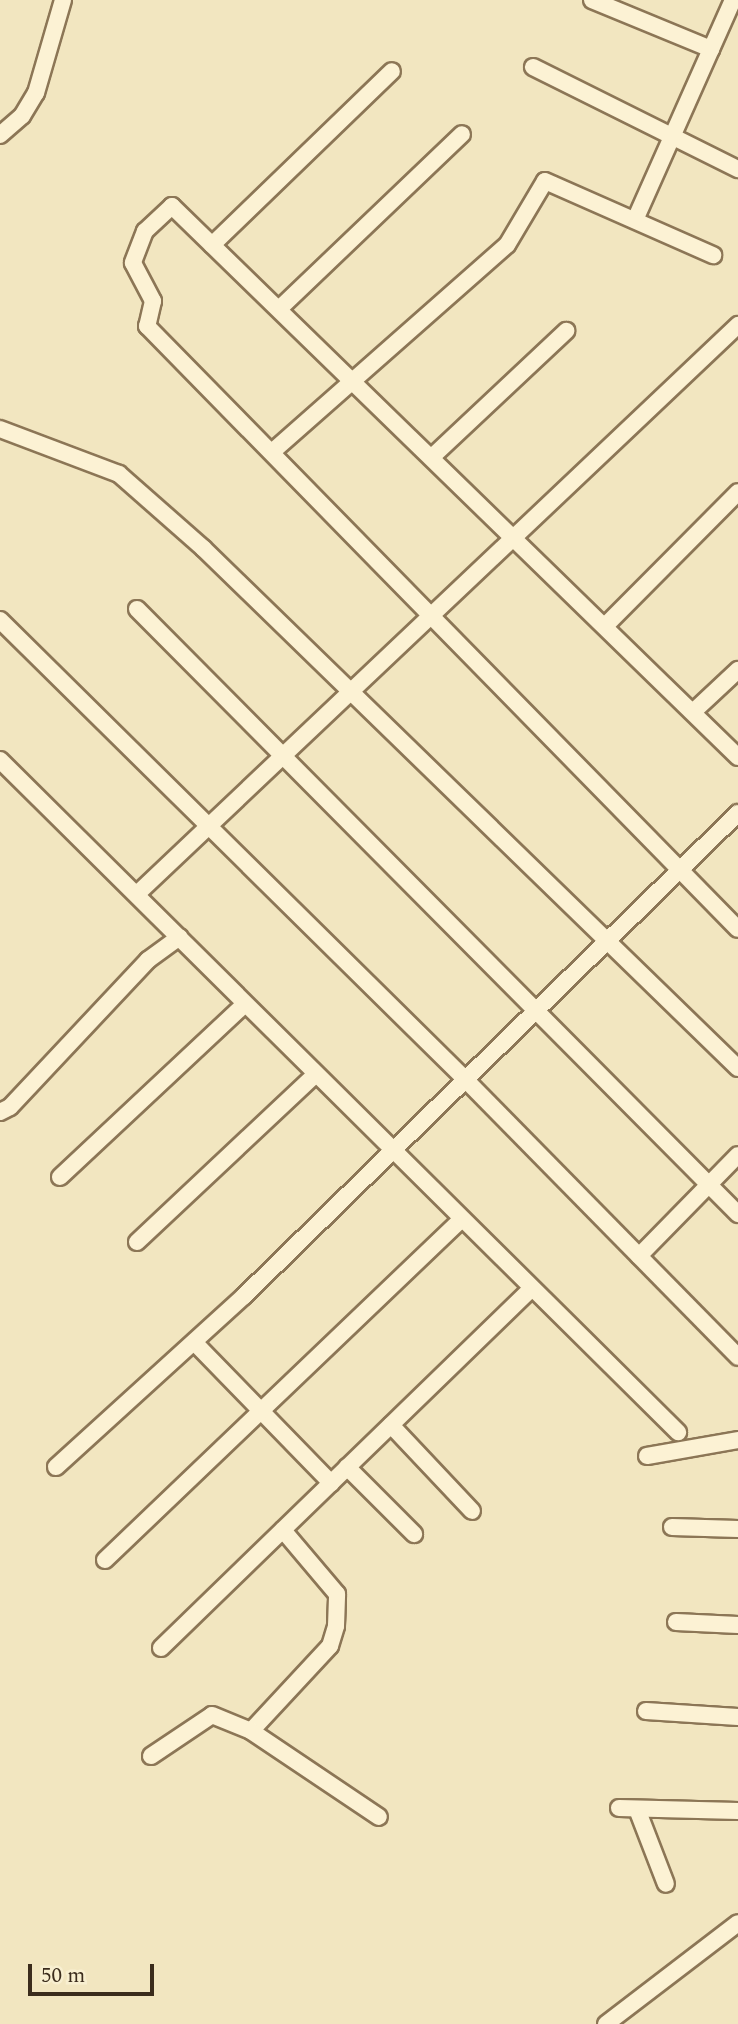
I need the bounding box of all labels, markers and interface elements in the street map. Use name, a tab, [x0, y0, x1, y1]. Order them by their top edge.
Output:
scale bar	[32, 1951, 158, 1995]
text: 50 m	[41, 1960, 85, 1992]

